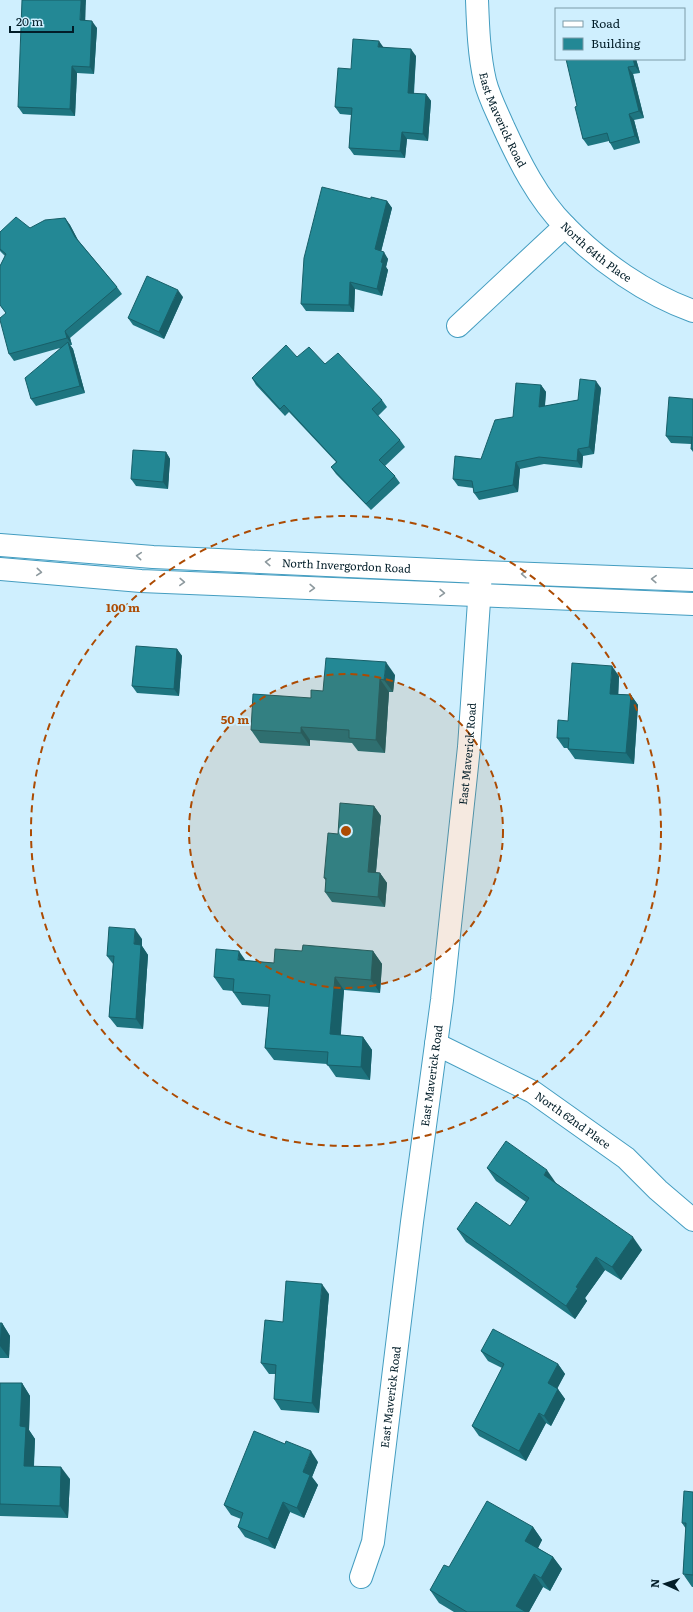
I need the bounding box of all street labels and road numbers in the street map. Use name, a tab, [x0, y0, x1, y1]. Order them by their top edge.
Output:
street label: East Maverick Road	[476, 71, 531, 170]
street label: North 64th Place	[558, 218, 635, 285]
street label: North Invergordon Road	[282, 554, 411, 576]
street label: East Maverick Road	[454, 702, 479, 805]
street label: East Maverick Road	[416, 1023, 446, 1127]
street label: North 62nd Place	[532, 1087, 615, 1152]
street label: East Maverick Road	[376, 1345, 404, 1449]

